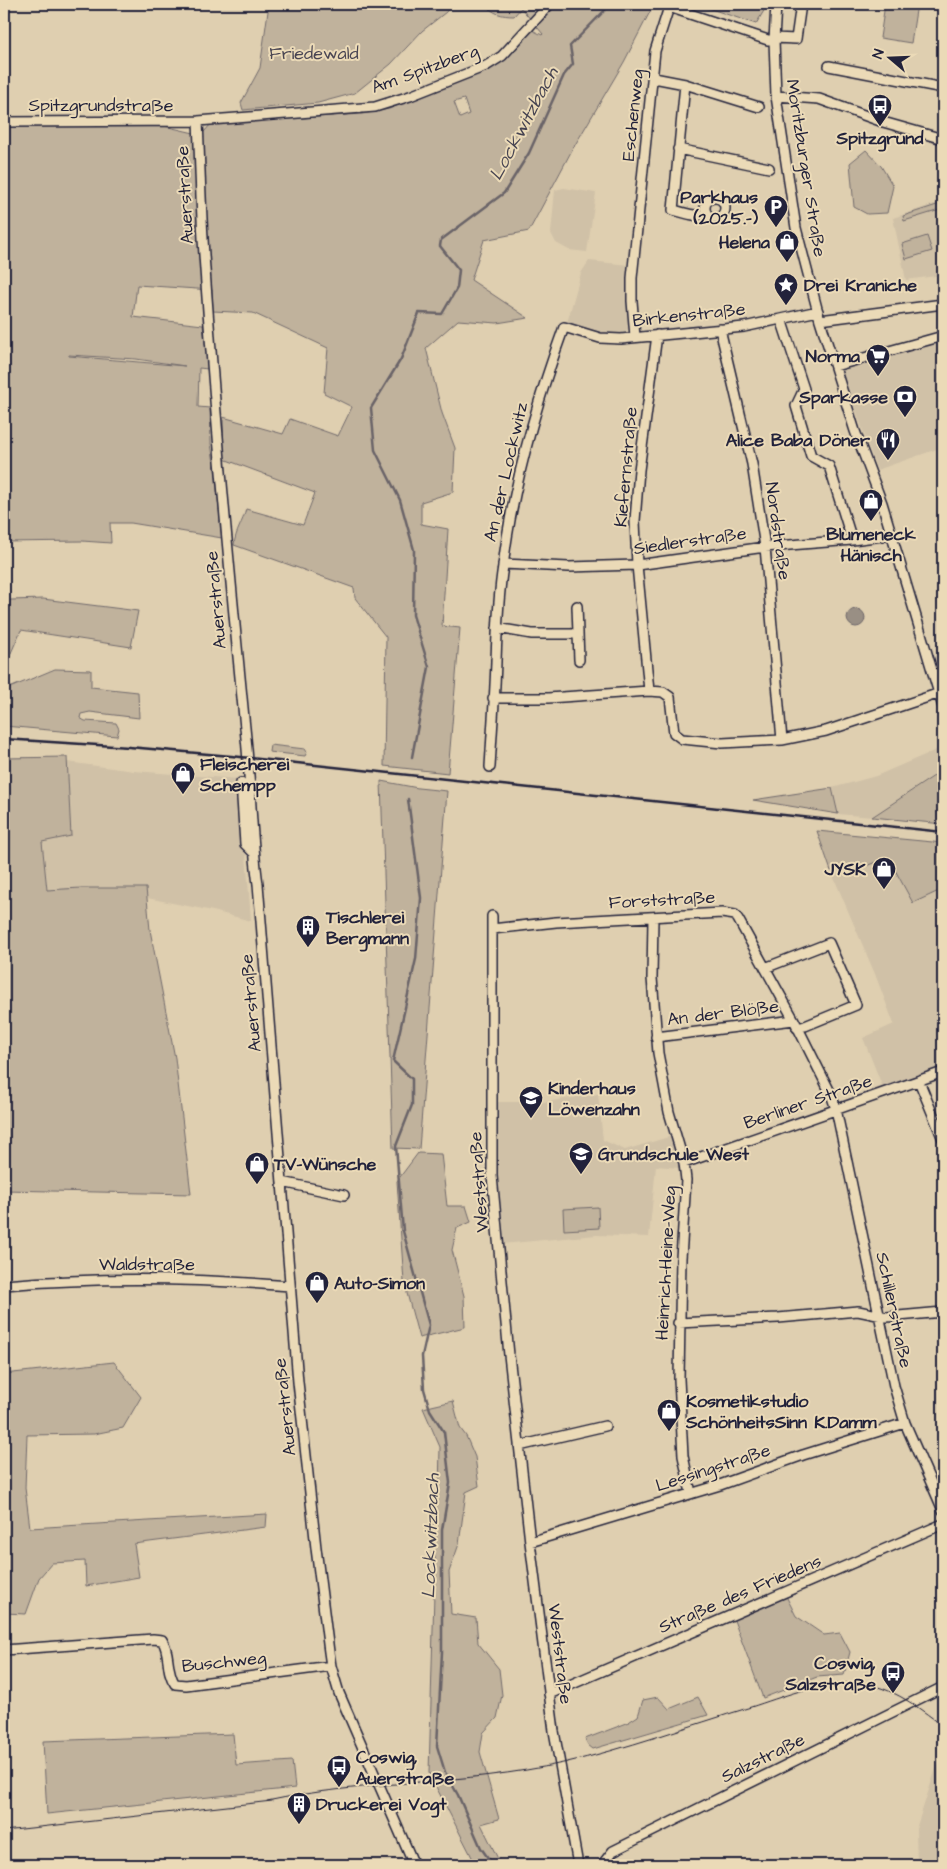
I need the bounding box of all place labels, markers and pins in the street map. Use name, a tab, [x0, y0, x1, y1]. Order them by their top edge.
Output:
bus stop icon: Spitzgrund	[867, 93, 893, 127]
place label: Spitzgrund	[835, 126, 924, 152]
place label: Parkhaus (2025.-)	[680, 185, 759, 231]
parking icon: Parkhaus (2025.-)	[763, 194, 789, 228]
shop icon: Helena	[774, 229, 800, 263]
place label: Helena	[719, 230, 771, 255]
place icon: Drei Kraniche	[773, 272, 799, 306]
place label: Drei Kraniche	[804, 273, 917, 298]
supermarket icon: Norma	[865, 343, 891, 377]
place label: Norma	[805, 344, 861, 369]
bank icon: Sparkasse	[892, 384, 918, 418]
place label: Sparkasse	[798, 385, 888, 410]
restaurant icon: Alice Baba Döner	[875, 427, 901, 461]
place label: Alice Baba Döner	[726, 428, 870, 453]
shop icon: Blumeneck Hänisch	[858, 488, 884, 522]
place label: Blumeneck Hänisch	[826, 522, 917, 568]
place label: Fleischerei Schempp	[199, 752, 290, 798]
shop icon: Fleischerei Schempp	[170, 761, 196, 795]
shop icon: JYSK	[871, 856, 897, 890]
place label: JYSK	[823, 857, 867, 882]
place label: Tischlerei Bergmann	[325, 905, 409, 952]
building icon: Tischlerei Bergmann	[295, 914, 321, 948]
place label: Kinderhaus Löwenzahn	[548, 1076, 640, 1122]
school or university icon: Kinderhaus Löwenzahn	[518, 1085, 544, 1119]
school or university icon: Grundschule West	[568, 1141, 594, 1175]
place label: Grundschule West	[598, 1142, 750, 1167]
shop icon: TV-Wünsche	[244, 1151, 270, 1185]
place label: TV-Wünsche	[273, 1152, 376, 1177]
shop icon: Auto-Simon	[304, 1270, 330, 1304]
place label: Auto-Simon	[334, 1271, 425, 1296]
place label: Kosmetikstudio SchönheitsSinn K.Damm	[685, 1389, 877, 1435]
shop icon: Kosmetikstudio SchönheitsSinn K.Damm	[656, 1398, 682, 1432]
place label: Coswig, Salzstraße	[785, 1651, 876, 1697]
bus stop icon: Coswig, Salzstraße	[880, 1660, 906, 1694]
place label: Coswig, Auerstraße	[356, 1745, 455, 1791]
bus stop icon: Coswig, Auerstraße	[326, 1754, 352, 1788]
building icon: Druckerei Vogt	[286, 1791, 312, 1825]
place label: Druckerei Vogt	[316, 1792, 447, 1818]

